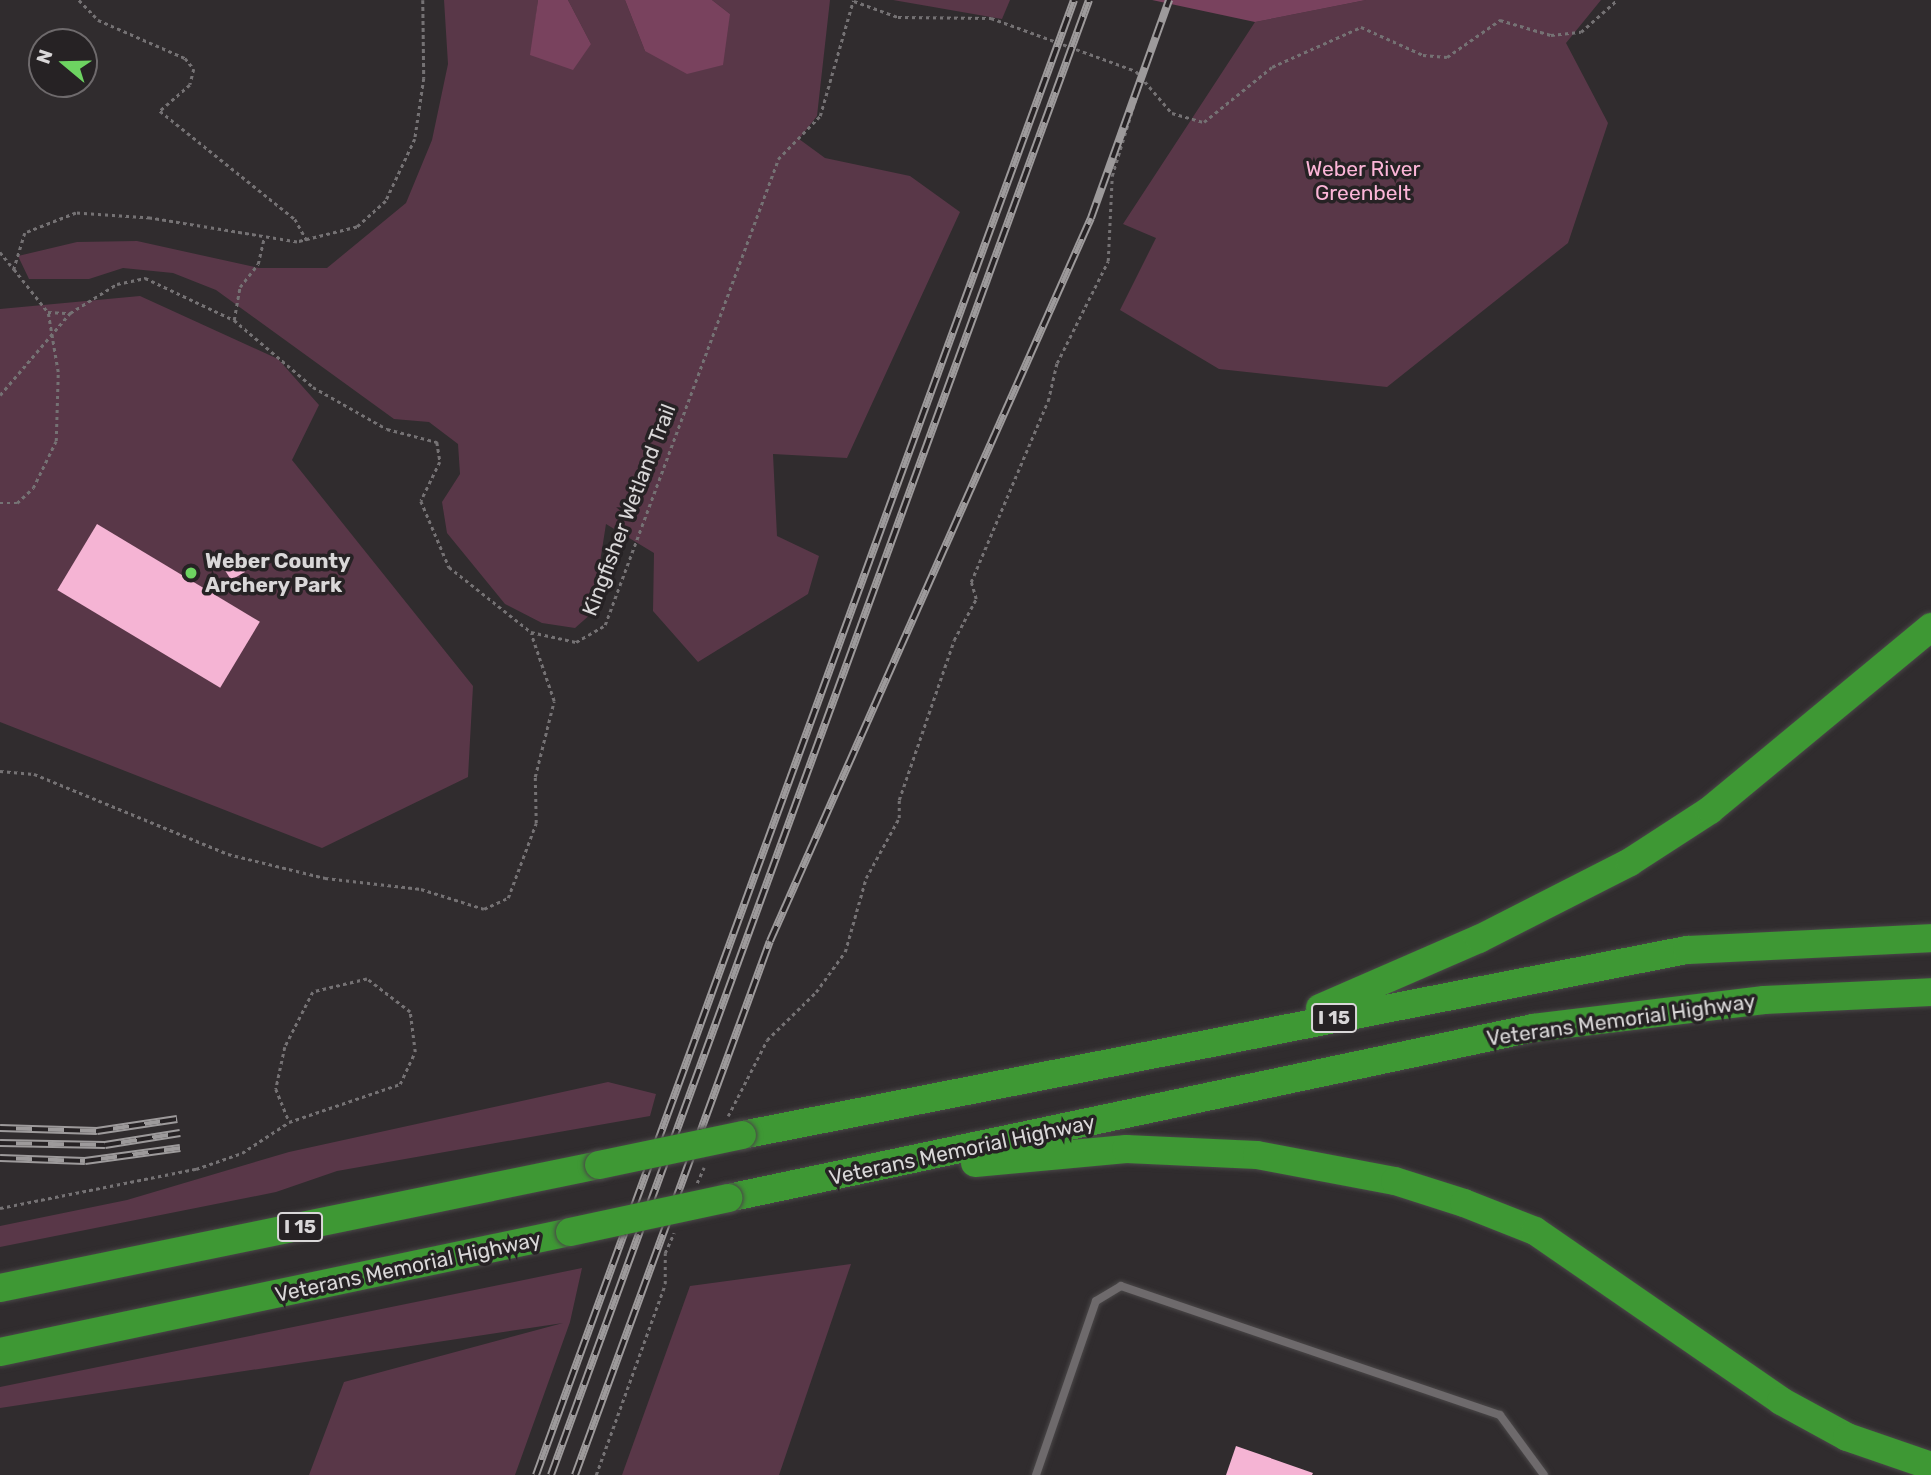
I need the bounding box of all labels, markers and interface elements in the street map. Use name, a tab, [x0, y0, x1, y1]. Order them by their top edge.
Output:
north arrow	[28, 28, 98, 98]
text: N	[31, 46, 58, 67]
park label: Weber River Greenbelt	[1305, 156, 1421, 206]
street label: Kingfisher Wetland Trail	[577, 400, 681, 620]
place label: Weber County Archery Park	[205, 548, 351, 598]
marker: Weber County Archery Park	[183, 565, 199, 581]
street label: Veterans Memorial Highway	[1485, 989, 1757, 1051]
road number: I 15	[1310, 1002, 1358, 1034]
street label: Veterans Memorial Highway	[827, 1109, 1097, 1191]
road number: I 15	[276, 1212, 324, 1242]
street label: Veterans Memorial Highway	[273, 1226, 543, 1308]

